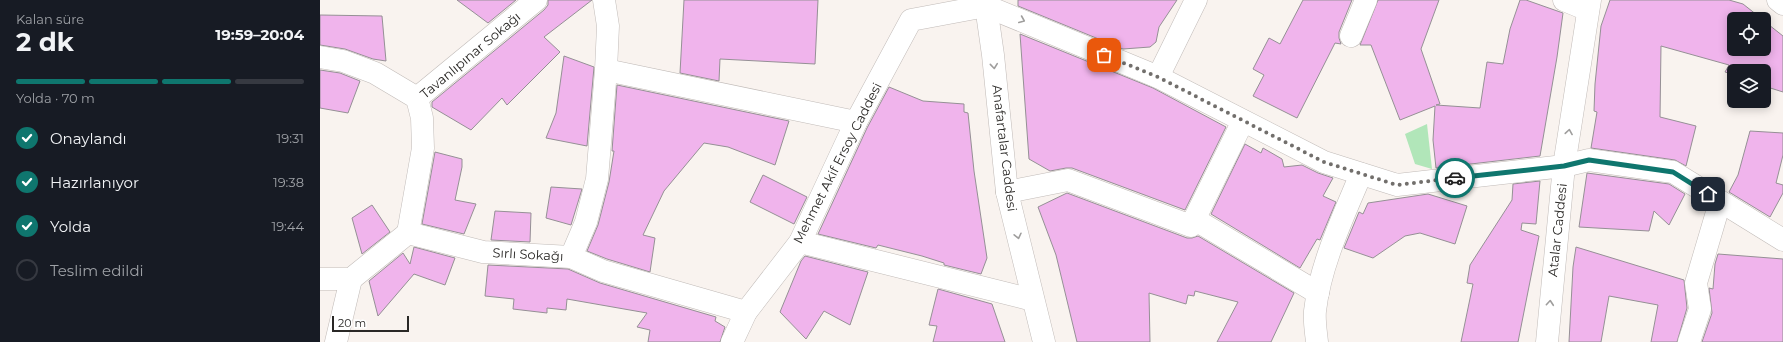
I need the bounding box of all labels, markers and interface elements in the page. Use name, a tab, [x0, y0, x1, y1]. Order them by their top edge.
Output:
street label: Tavanlıpınar Sokağı	[417, 8, 523, 102]
text: Kalan süre	[16, 11, 84, 27]
map controls	[1727, 12, 1771, 108]
button: locate	[1727, 12, 1771, 56]
one-way arrow	[1019, 16, 1026, 24]
text: 19:59–20:04	[215, 25, 304, 44]
text: 2 dk	[16, 26, 74, 58]
pin	[1087, 38, 1121, 72]
icon: bag	[1093, 44, 1115, 66]
one-way arrow	[990, 63, 999, 69]
button: layers	[1727, 64, 1771, 108]
street label: Mehmet Akif Ersoy Caddesi	[789, 80, 885, 246]
street label: Anafartalar Caddesi	[989, 84, 1021, 212]
text: Yolda · 70 m	[16, 90, 95, 106]
icon: check	[16, 127, 38, 149]
text: Onaylandı	[50, 129, 127, 148]
one-way arrow	[1564, 129, 1573, 135]
text: 19:31	[277, 130, 304, 146]
courier	[1435, 158, 1475, 198]
icon: car	[1444, 167, 1466, 189]
icon: check	[16, 171, 38, 193]
text: Hazırlanıyor	[50, 173, 139, 192]
text: 19:38	[273, 174, 304, 190]
pin	[1691, 177, 1725, 211]
street label: Atalar Caddesi	[1544, 182, 1570, 278]
icon: home	[1697, 183, 1719, 205]
icon: check	[16, 215, 38, 237]
text: Yolda	[50, 217, 91, 236]
text: 19:44	[271, 218, 304, 234]
one-way arrow	[1013, 233, 1021, 240]
street label: Sırlı Sokağı	[492, 244, 564, 264]
text: Teslim edildi	[50, 261, 144, 280]
one-way arrow	[1546, 300, 1555, 306]
scale bar	[332, 314, 409, 333]
text: 20 m	[338, 316, 366, 330]

